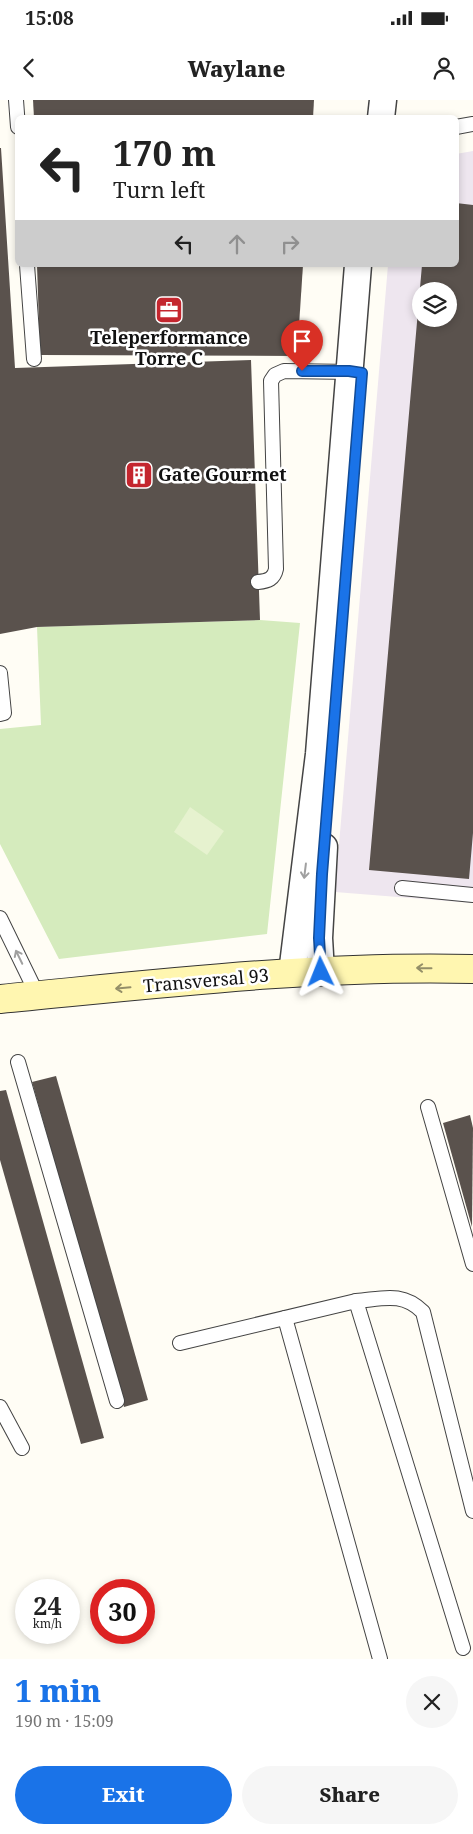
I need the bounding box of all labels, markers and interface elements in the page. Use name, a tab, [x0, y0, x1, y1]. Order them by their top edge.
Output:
text: 15:08	[25, 5, 74, 31]
text: Waylane	[188, 53, 285, 83]
icon: back	[15, 54, 43, 82]
icon: person	[430, 54, 458, 82]
text: 170 m	[113, 129, 216, 176]
icon: left	[30, 135, 95, 200]
text: Turn left	[113, 174, 205, 204]
icon: left	[170, 230, 198, 258]
icon: ahead	[223, 230, 251, 258]
icon: right	[276, 230, 304, 258]
map controls	[412, 282, 457, 327]
button: layers	[412, 282, 457, 327]
office icon: Teleperformance Torre C	[154, 295, 184, 325]
pin	[281, 320, 323, 371]
place label: Teleperformance Torre C	[90, 325, 248, 370]
icon: arrive	[288, 327, 316, 355]
building icon: Gate Gourmet	[124, 460, 154, 490]
place label: Gate Gourmet	[158, 462, 287, 486]
one-way arrow	[300, 863, 310, 879]
position arrow	[294, 945, 346, 997]
one-way arrow	[14, 950, 24, 965]
street label: Transversal 93	[142, 963, 270, 997]
one-way arrow	[417, 963, 433, 973]
one-way arrow	[115, 983, 131, 993]
speed limit sign: 30	[90, 1579, 155, 1644]
text: 24	[33, 1588, 62, 1622]
text: km/h	[33, 1615, 62, 1632]
text: 1 min	[15, 1670, 101, 1711]
button: close	[406, 1676, 458, 1728]
text: 190 m · 15:09	[15, 1710, 114, 1732]
button: Exit	[15, 1766, 232, 1824]
button: Share	[242, 1766, 458, 1824]

